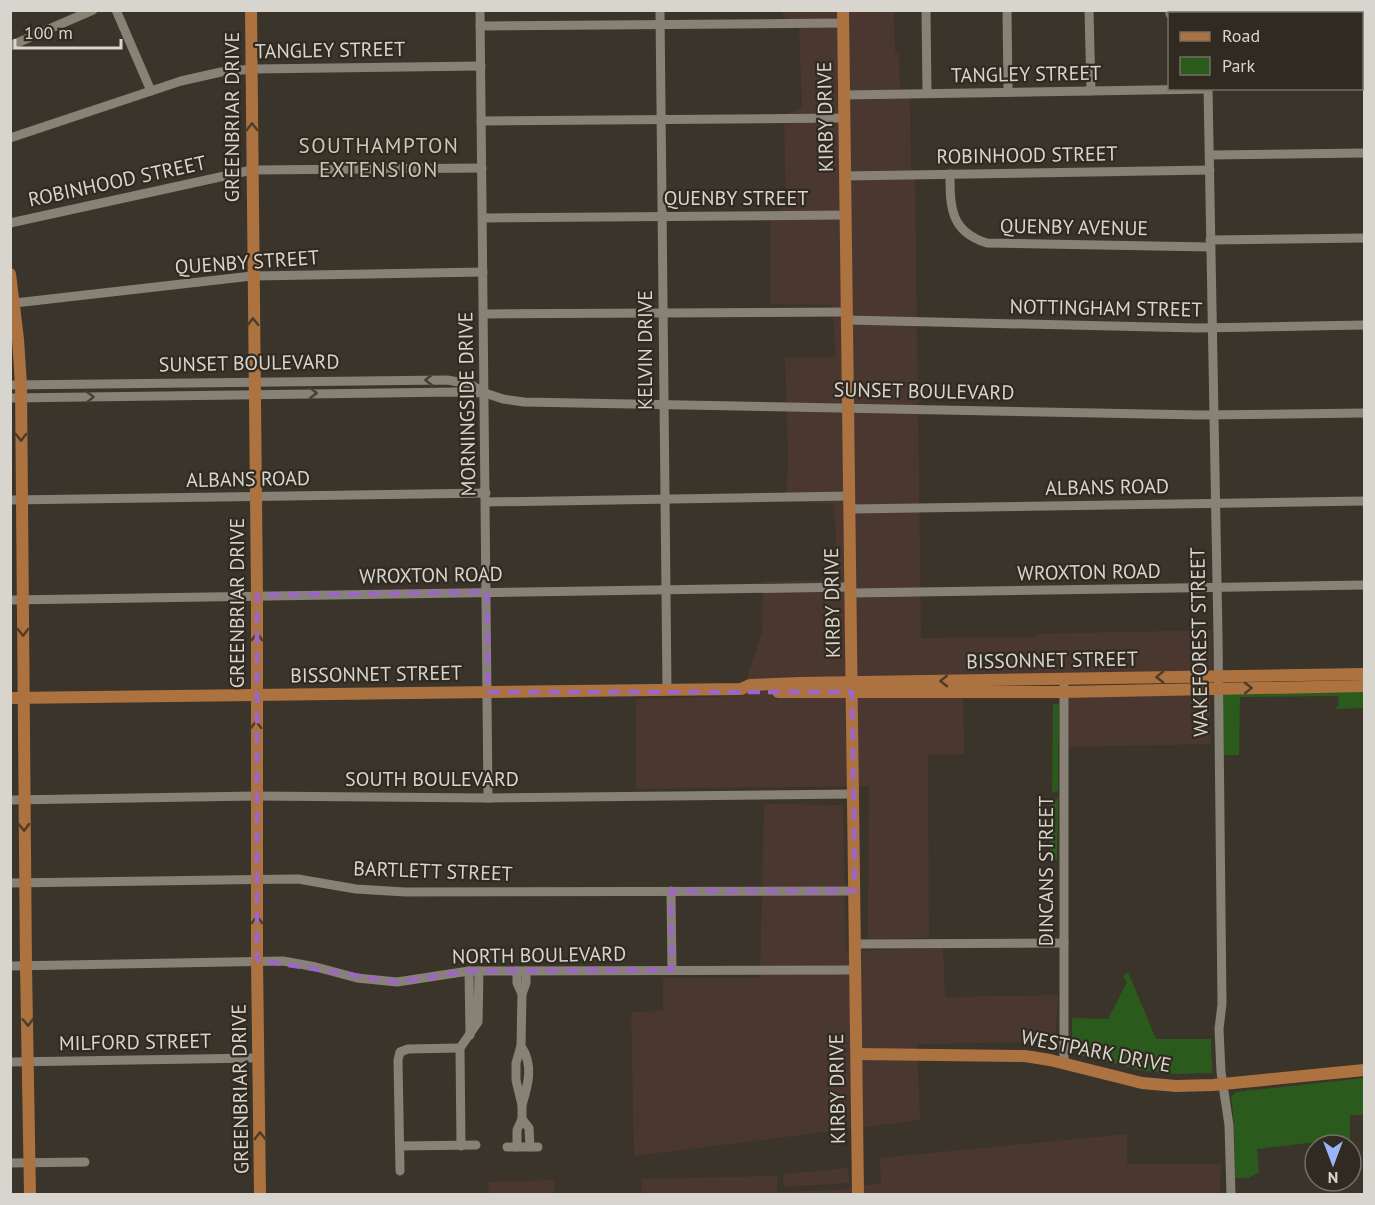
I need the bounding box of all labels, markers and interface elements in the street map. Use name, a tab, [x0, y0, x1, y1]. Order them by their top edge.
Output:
scale bar	[15, 12, 122, 50]
legend	[1168, 12, 1363, 90]
text: 100 m	[24, 21, 73, 44]
text: Road	[1222, 24, 1260, 47]
street label: GREENBRIAR DRIVE	[219, 32, 245, 202]
street label: TANGLEY STREET	[255, 36, 405, 64]
text: Park	[1222, 54, 1255, 77]
street label: TANGLEY STREET	[951, 60, 1101, 88]
street label: KIRBY DRIVE	[811, 62, 839, 172]
one-way arrow	[246, 123, 258, 132]
district label: SOUTHAMPTON EXTENSION	[299, 132, 459, 183]
street label: ROBINHOOD STREET	[936, 140, 1118, 170]
street label: ROBINHOOD STREET	[26, 149, 208, 213]
street label: QUENBY STREET	[664, 185, 808, 211]
street label: QUENBY AVENUE	[1000, 213, 1148, 241]
street label: QUENBY STREET	[174, 244, 320, 280]
street label: KELVIN DRIVE	[632, 290, 658, 410]
street label: NOTTINGHAM STREET	[1009, 293, 1203, 323]
street label: MORNINGSIDE DRIVE	[452, 311, 482, 497]
one-way arrow	[247, 318, 259, 327]
street label: SUNSET BOULEVARD	[158, 348, 340, 378]
one-way arrow	[425, 374, 434, 386]
street label: SUNSET BOULEVARD	[833, 376, 1015, 406]
one-way arrow	[309, 387, 318, 399]
one-way arrow	[85, 390, 94, 403]
one-way arrow	[15, 433, 27, 442]
street label: ALBANS ROAD	[186, 465, 310, 493]
street label: ALBANS ROAD	[1045, 473, 1169, 501]
street label: GREENBRIAR DRIVE	[224, 518, 250, 688]
street label: WAKEFOREST STREET	[1184, 547, 1214, 737]
street label: KIRBY DRIVE	[818, 548, 846, 658]
street label: WROXTON ROAD	[1017, 558, 1161, 586]
street label: WROXTON ROAD	[359, 561, 503, 589]
one-way arrow	[17, 628, 29, 637]
one-way arrow	[251, 632, 263, 641]
street label: BISSONNET STREET	[966, 646, 1138, 674]
street label: BISSONNET STREET	[290, 660, 462, 688]
one-way arrow	[1155, 671, 1164, 683]
one-way arrow	[939, 675, 948, 687]
one-way arrow	[1244, 682, 1253, 695]
one-way arrow	[250, 721, 262, 730]
street label: SOUTH BOULEVARD	[345, 766, 519, 792]
street label: DINCANS STREET	[1033, 796, 1059, 946]
one-way arrow	[18, 823, 31, 832]
street label: BARTLETT STREET	[353, 855, 513, 887]
one-way arrow	[251, 916, 263, 925]
street label: NORTH BOULEVARD	[452, 940, 626, 970]
street label: GREENBRIAR DRIVE	[226, 1004, 254, 1174]
one-way arrow	[21, 1018, 34, 1027]
street label: WESTPARK DRIVE	[1019, 1024, 1173, 1078]
street label: MILFORD STREET	[59, 1028, 211, 1056]
street label: KIRBY DRIVE	[823, 1034, 851, 1144]
one-way arrow	[254, 1132, 266, 1141]
north arrow	[1303, 1133, 1363, 1193]
text: N	[1328, 1168, 1338, 1188]

